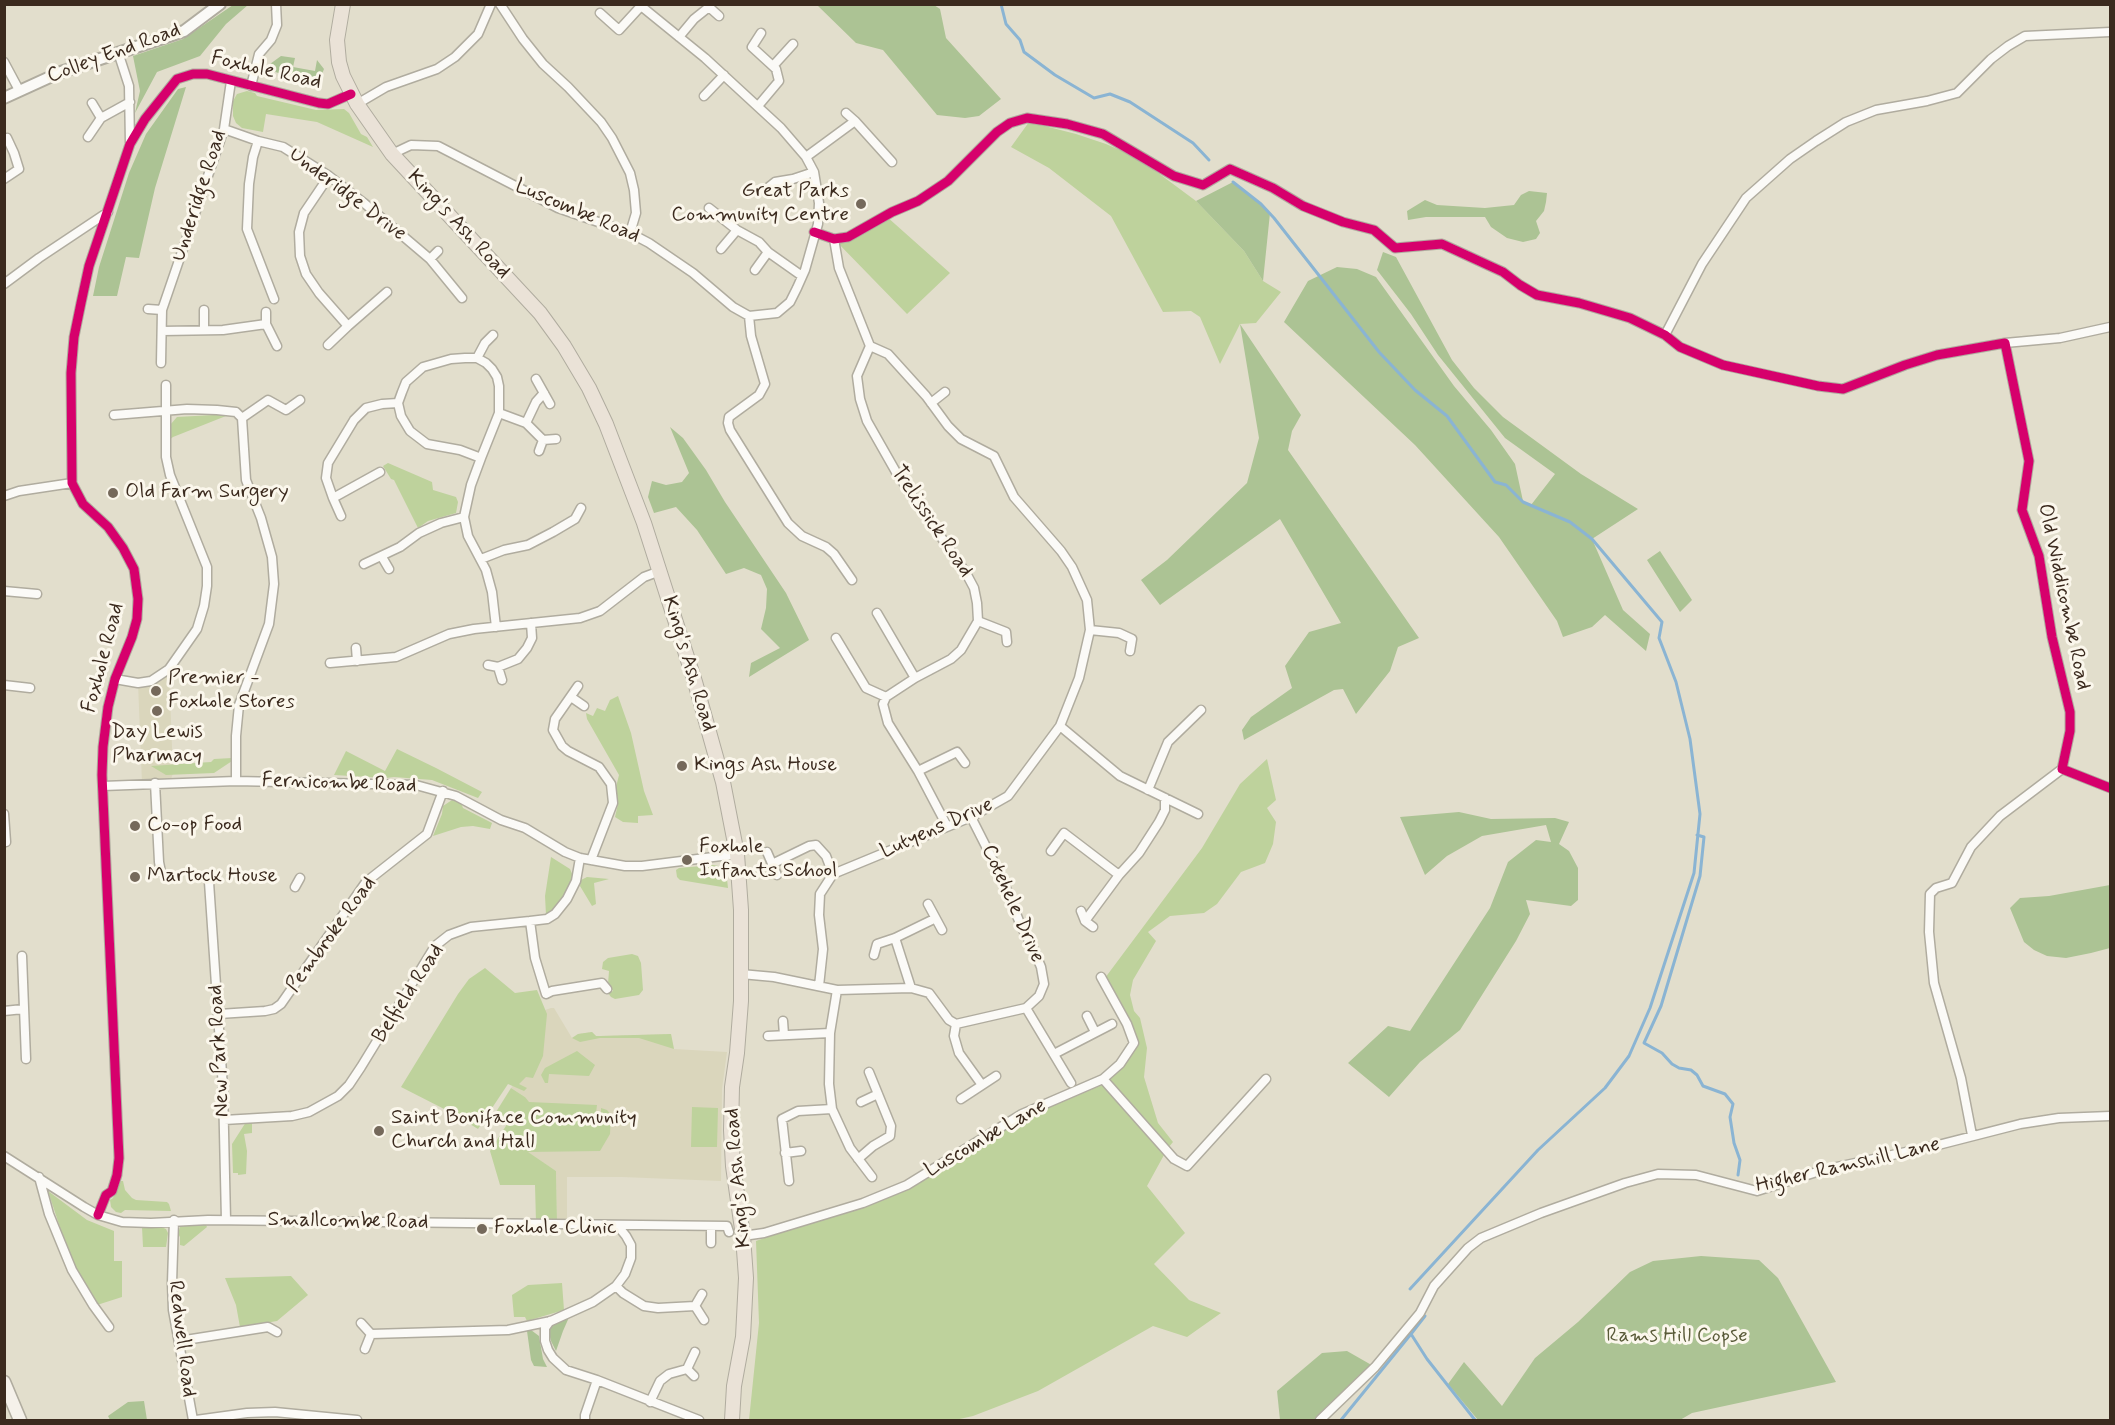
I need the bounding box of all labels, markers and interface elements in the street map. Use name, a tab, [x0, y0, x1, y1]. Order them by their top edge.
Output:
street label: Colley End Road	[44, 18, 184, 90]
street label: Foxhole Road	[208, 46, 324, 96]
street label: Underidge Road	[167, 127, 233, 265]
street label: Underidge Drive	[283, 143, 411, 247]
street label: King's Ash Road	[401, 165, 515, 285]
street label: Luscombe Road	[511, 174, 643, 250]
place label: Great Parks Community Centre	[671, 179, 849, 229]
marker: Great Parks Community Centre	[854, 197, 868, 211]
street label: Trelissick Road	[884, 461, 978, 583]
place label: Old Farm Surgery	[125, 480, 289, 506]
marker: Old Farm Surgery	[106, 486, 120, 500]
street label: Old Widdicombe Road	[2031, 501, 2095, 693]
street label: King's Ash Road	[655, 593, 721, 735]
street label: Foxhole Road	[77, 600, 131, 716]
place label: Premier - Foxhole Stores	[168, 666, 295, 716]
marker: Premier - Foxhole Stores	[149, 684, 163, 698]
marker: Day Lewis Pharmacy	[150, 704, 164, 718]
place label: Day Lewis Pharmacy	[111, 720, 203, 770]
place label: Kings Ash House	[694, 753, 837, 779]
marker: Kings Ash House	[675, 759, 689, 773]
street label: Fernicombe Road	[261, 769, 417, 799]
street label: Lutyens Drive	[877, 793, 997, 865]
place label: Co-op Food	[147, 813, 242, 839]
marker: Co-op Food	[128, 819, 142, 833]
place label: Foxhole Infants School	[699, 835, 837, 885]
street label: Cotehele Drive	[975, 841, 1049, 967]
marker: Foxhole Infants School	[680, 853, 694, 867]
place label: Martock House	[147, 864, 277, 890]
marker: Martock House	[128, 870, 142, 884]
street label: Pembroke Road	[282, 872, 382, 998]
street label: Belfield Road	[368, 940, 450, 1048]
street label: New Park Road	[204, 984, 236, 1118]
street label: Luscombe Lane	[921, 1094, 1051, 1184]
place label: Saint Boniface Community Church and Hall	[391, 1106, 637, 1156]
street label: King's Ash Road	[720, 1107, 758, 1249]
marker: Saint Boniface Community Church and Hall	[372, 1124, 386, 1138]
street label: Higher Ramshill Lane	[1753, 1133, 1943, 1199]
street label: Smallcombe Road	[267, 1208, 429, 1236]
place label: Foxhole Clinic	[494, 1216, 617, 1242]
marker: Foxhole Clinic	[475, 1222, 489, 1236]
street label: Redwell Road	[161, 1279, 201, 1399]
park label: Rams Hill Copse	[1606, 1324, 1748, 1350]

